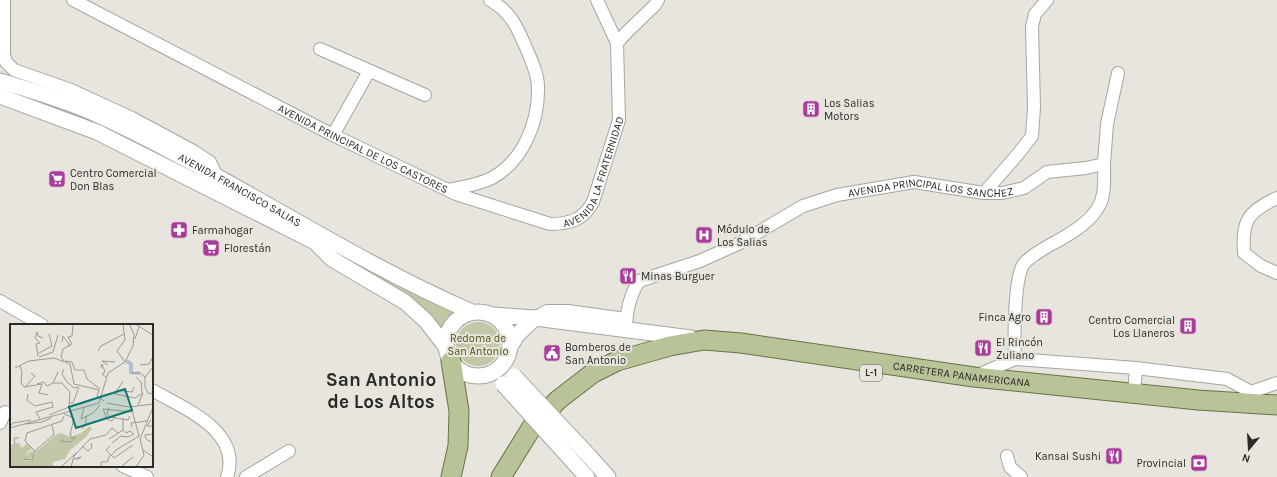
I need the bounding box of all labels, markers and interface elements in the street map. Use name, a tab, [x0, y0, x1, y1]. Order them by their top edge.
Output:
place label: Los Salias Motors	[824, 97, 875, 123]
building icon: Los Salias Motors	[801, 99, 821, 119]
street label: AVENIDA PRINCIPAL DE LOS CASTORES	[276, 101, 450, 196]
street label: AVENIDA LA FRATERNIDAD	[562, 115, 626, 230]
street label: AVENIDA FRANCISCO SALIAS	[176, 150, 303, 229]
place label: Centro Comercial Don Blas	[70, 167, 157, 193]
supermarket icon: Centro Comercial Don Blas	[47, 169, 67, 189]
street label: AVENIDA PRINCIPAL LOS SANCHEZ	[847, 175, 1015, 200]
pharmacy icon: Farmahogar	[169, 220, 189, 240]
place label: Módulo de Los Salias	[717, 223, 770, 249]
place label: Farmahogar	[192, 224, 253, 237]
hospital icon: Módulo de Los Salias	[694, 225, 714, 245]
supermarket icon: Florestán	[201, 238, 221, 258]
place label: Florestán	[224, 242, 271, 255]
restaurant icon: Minas Burguer	[618, 266, 638, 286]
place label: Minas Burguer	[641, 270, 714, 283]
building icon: Finca Agro	[1034, 307, 1054, 327]
place label: Finca Agro	[978, 311, 1031, 324]
place label: Centro Comercial Los Llaneros	[1088, 314, 1175, 340]
building icon: Centro Comercial Los Llaneros	[1178, 316, 1198, 336]
inset map	[10, 324, 153, 467]
park label: Redoma de San Antonio	[448, 332, 509, 358]
place label: El Rincón Zuliano	[996, 336, 1043, 362]
restaurant icon: El Rincón Zuliano	[973, 338, 993, 358]
place label: Bomberos de San Antonio	[565, 341, 631, 367]
public building icon: Bomberos de San Antonio	[542, 343, 562, 363]
street label: CARRETERA PANAMERICANA	[892, 359, 1032, 389]
road number: L-1	[860, 365, 882, 381]
district label: San Antonio de Los Altos	[326, 369, 436, 413]
north arrow	[1229, 429, 1269, 469]
restaurant icon: Kansai Sushi	[1104, 446, 1124, 466]
place label: Kansai Sushi	[1035, 450, 1101, 463]
text: N	[1240, 451, 1252, 465]
bank icon: Provincial	[1189, 453, 1209, 473]
place label: Provincial	[1136, 457, 1186, 470]

